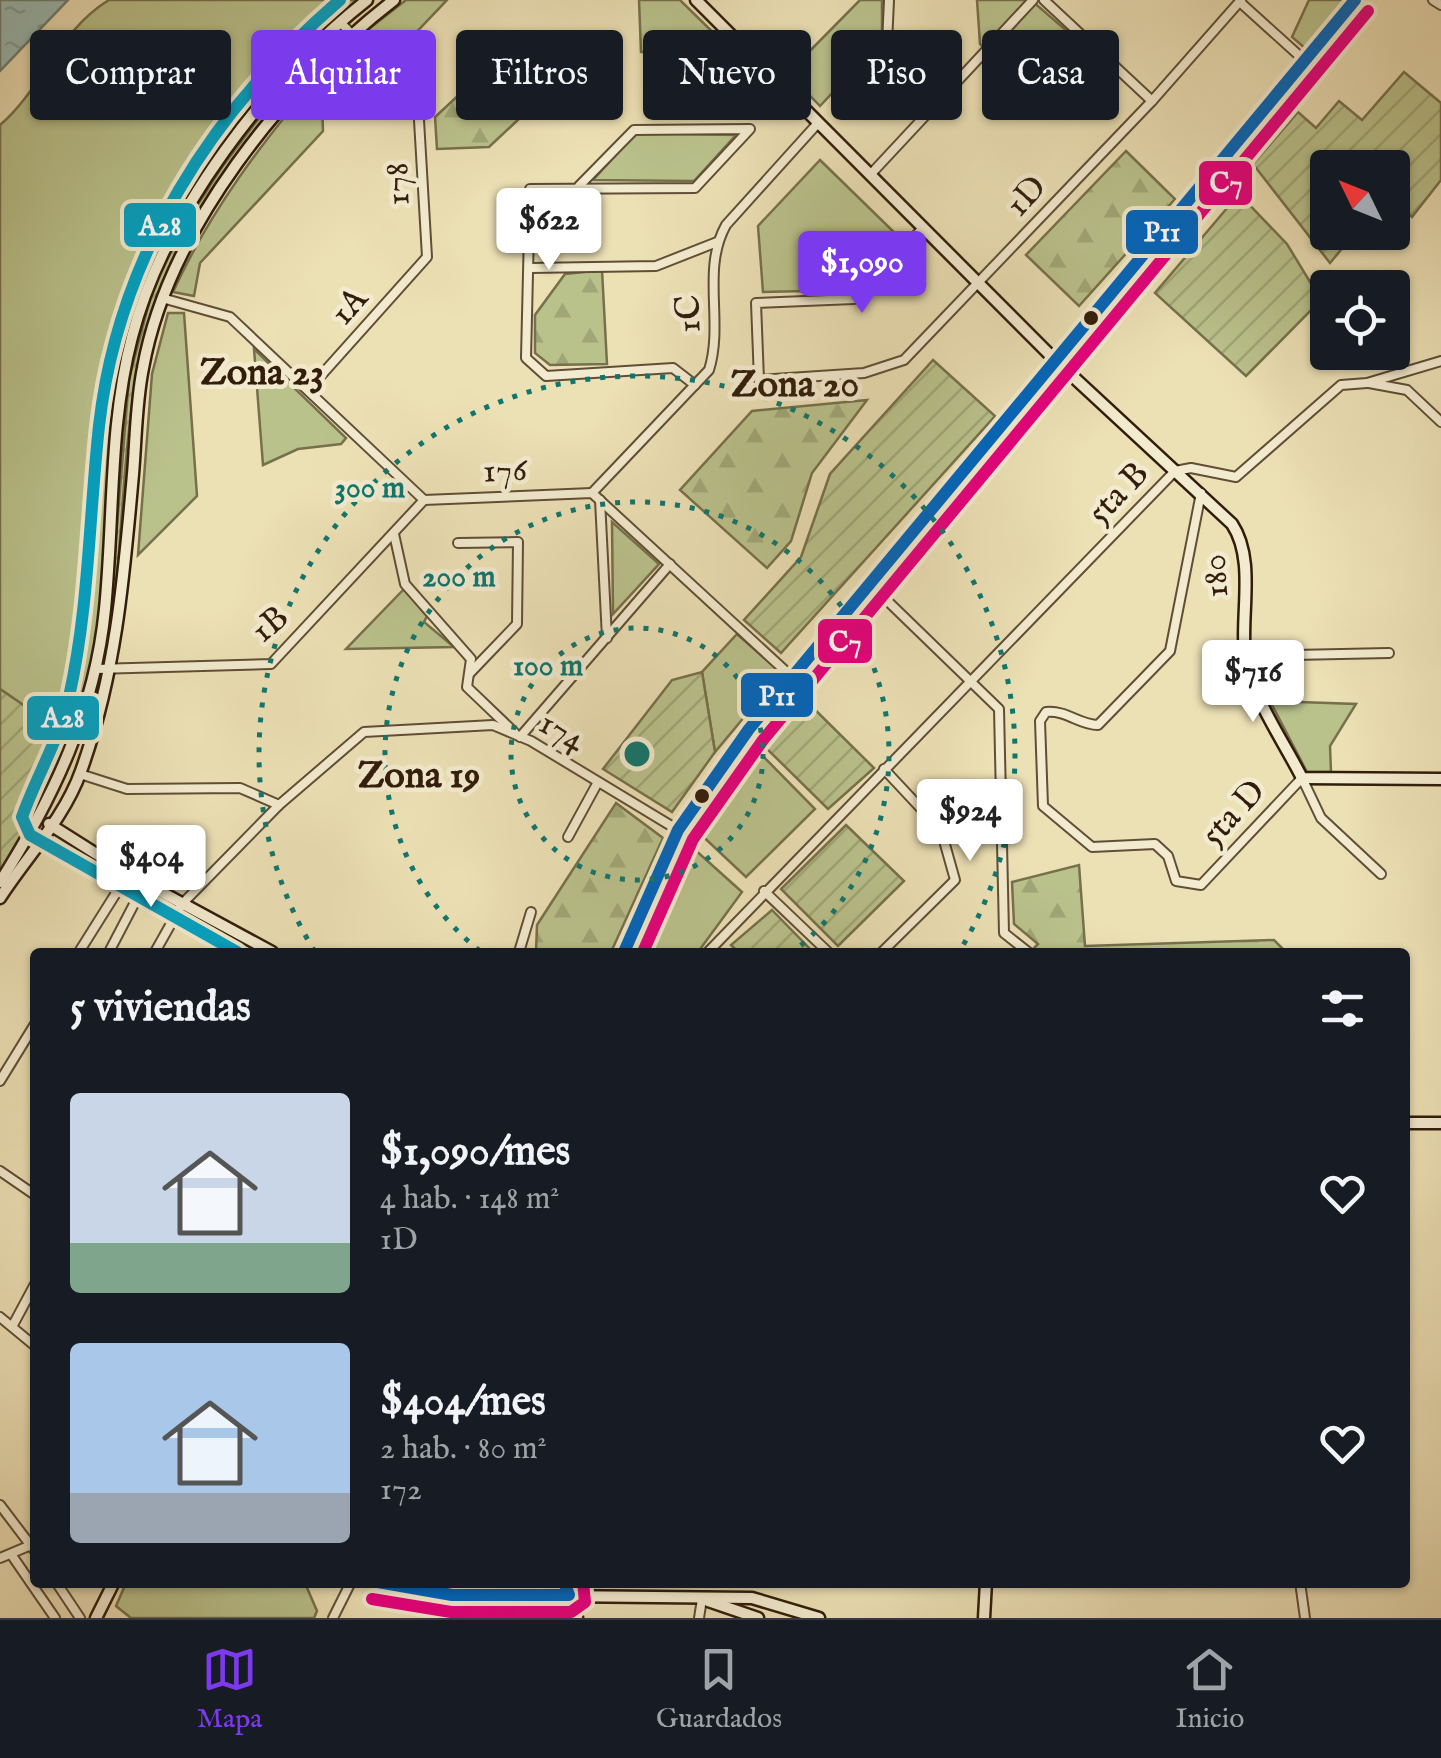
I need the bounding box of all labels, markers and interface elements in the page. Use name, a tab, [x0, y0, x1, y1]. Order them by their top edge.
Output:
chip: Comprar	[30, 30, 231, 120]
chip: Alquilar	[251, 30, 436, 120]
chip: Filtros	[456, 30, 623, 120]
chip: Nuevo	[643, 30, 811, 120]
chip: Piso	[831, 30, 962, 120]
chip: Casa	[982, 30, 1119, 120]
north arrow	[1310, 150, 1410, 250]
map controls	[1310, 150, 1410, 370]
line badge: C7	[1197, 159, 1254, 207]
street label: 178	[375, 162, 422, 206]
street label: 1D	[996, 166, 1057, 227]
text: C7	[1209, 167, 1243, 202]
pin: $622	[490, 188, 608, 273]
text: $622	[518, 200, 580, 241]
line badge: A28	[122, 201, 198, 249]
line badge: P11	[1124, 208, 1200, 256]
text: A28	[137, 210, 182, 245]
text: P11	[1143, 216, 1181, 251]
pin: $1,090	[781, 231, 943, 316]
text: $1,090	[820, 243, 904, 284]
button: locate	[1310, 270, 1410, 370]
street label: 1A	[321, 277, 380, 335]
street label: 1C	[666, 294, 713, 334]
unlabelled marker	[1081, 308, 1101, 328]
district label: Zona 23	[200, 350, 324, 398]
district label: Zona 20	[731, 362, 859, 410]
street label: 176	[482, 448, 529, 495]
street label: 5ta B	[1078, 453, 1160, 535]
text: 300 m	[335, 470, 405, 508]
street label: 180	[1193, 552, 1240, 599]
text: 200 m	[422, 559, 496, 597]
street label: 1B	[242, 596, 299, 654]
line badge: C7	[816, 617, 874, 665]
text: C7	[828, 626, 862, 661]
pin: $716	[1194, 640, 1312, 725]
text: 100 m	[513, 648, 583, 686]
text: $716	[1224, 652, 1282, 693]
line badge: P11	[739, 671, 815, 719]
text: P11	[758, 680, 796, 715]
line badge: A28	[25, 694, 101, 742]
street label: 174	[531, 701, 593, 763]
text: A28	[40, 702, 85, 737]
centre of rings	[619, 736, 655, 772]
district label: Zona 19	[358, 753, 480, 801]
street label: 5ta D	[1192, 771, 1276, 857]
pin: $924	[911, 779, 1029, 864]
unlabelled marker	[692, 786, 712, 806]
text: $924	[939, 791, 1001, 832]
pin: $404	[92, 825, 210, 910]
text: $404	[119, 837, 183, 878]
icon: filters	[1315, 981, 1370, 1036]
text: 5 viviendas	[70, 982, 251, 1035]
text: $1,090/mes	[380, 1126, 570, 1179]
icon: home	[150, 1133, 270, 1253]
icon: heart	[1315, 1166, 1370, 1221]
text: 4 hab. · 148 m²	[380, 1179, 559, 1220]
text: 1D	[380, 1220, 418, 1261]
text: $404/mes	[380, 1376, 546, 1429]
icon: home	[150, 1383, 270, 1503]
icon: heart	[1315, 1416, 1370, 1471]
text: 2 hab. · 80 m²	[380, 1429, 547, 1470]
text: 172	[380, 1470, 422, 1511]
tab: Mapa	[197, 1642, 262, 1737]
tab: Guardados	[656, 1642, 782, 1737]
tab: Inicio	[1175, 1642, 1244, 1737]

